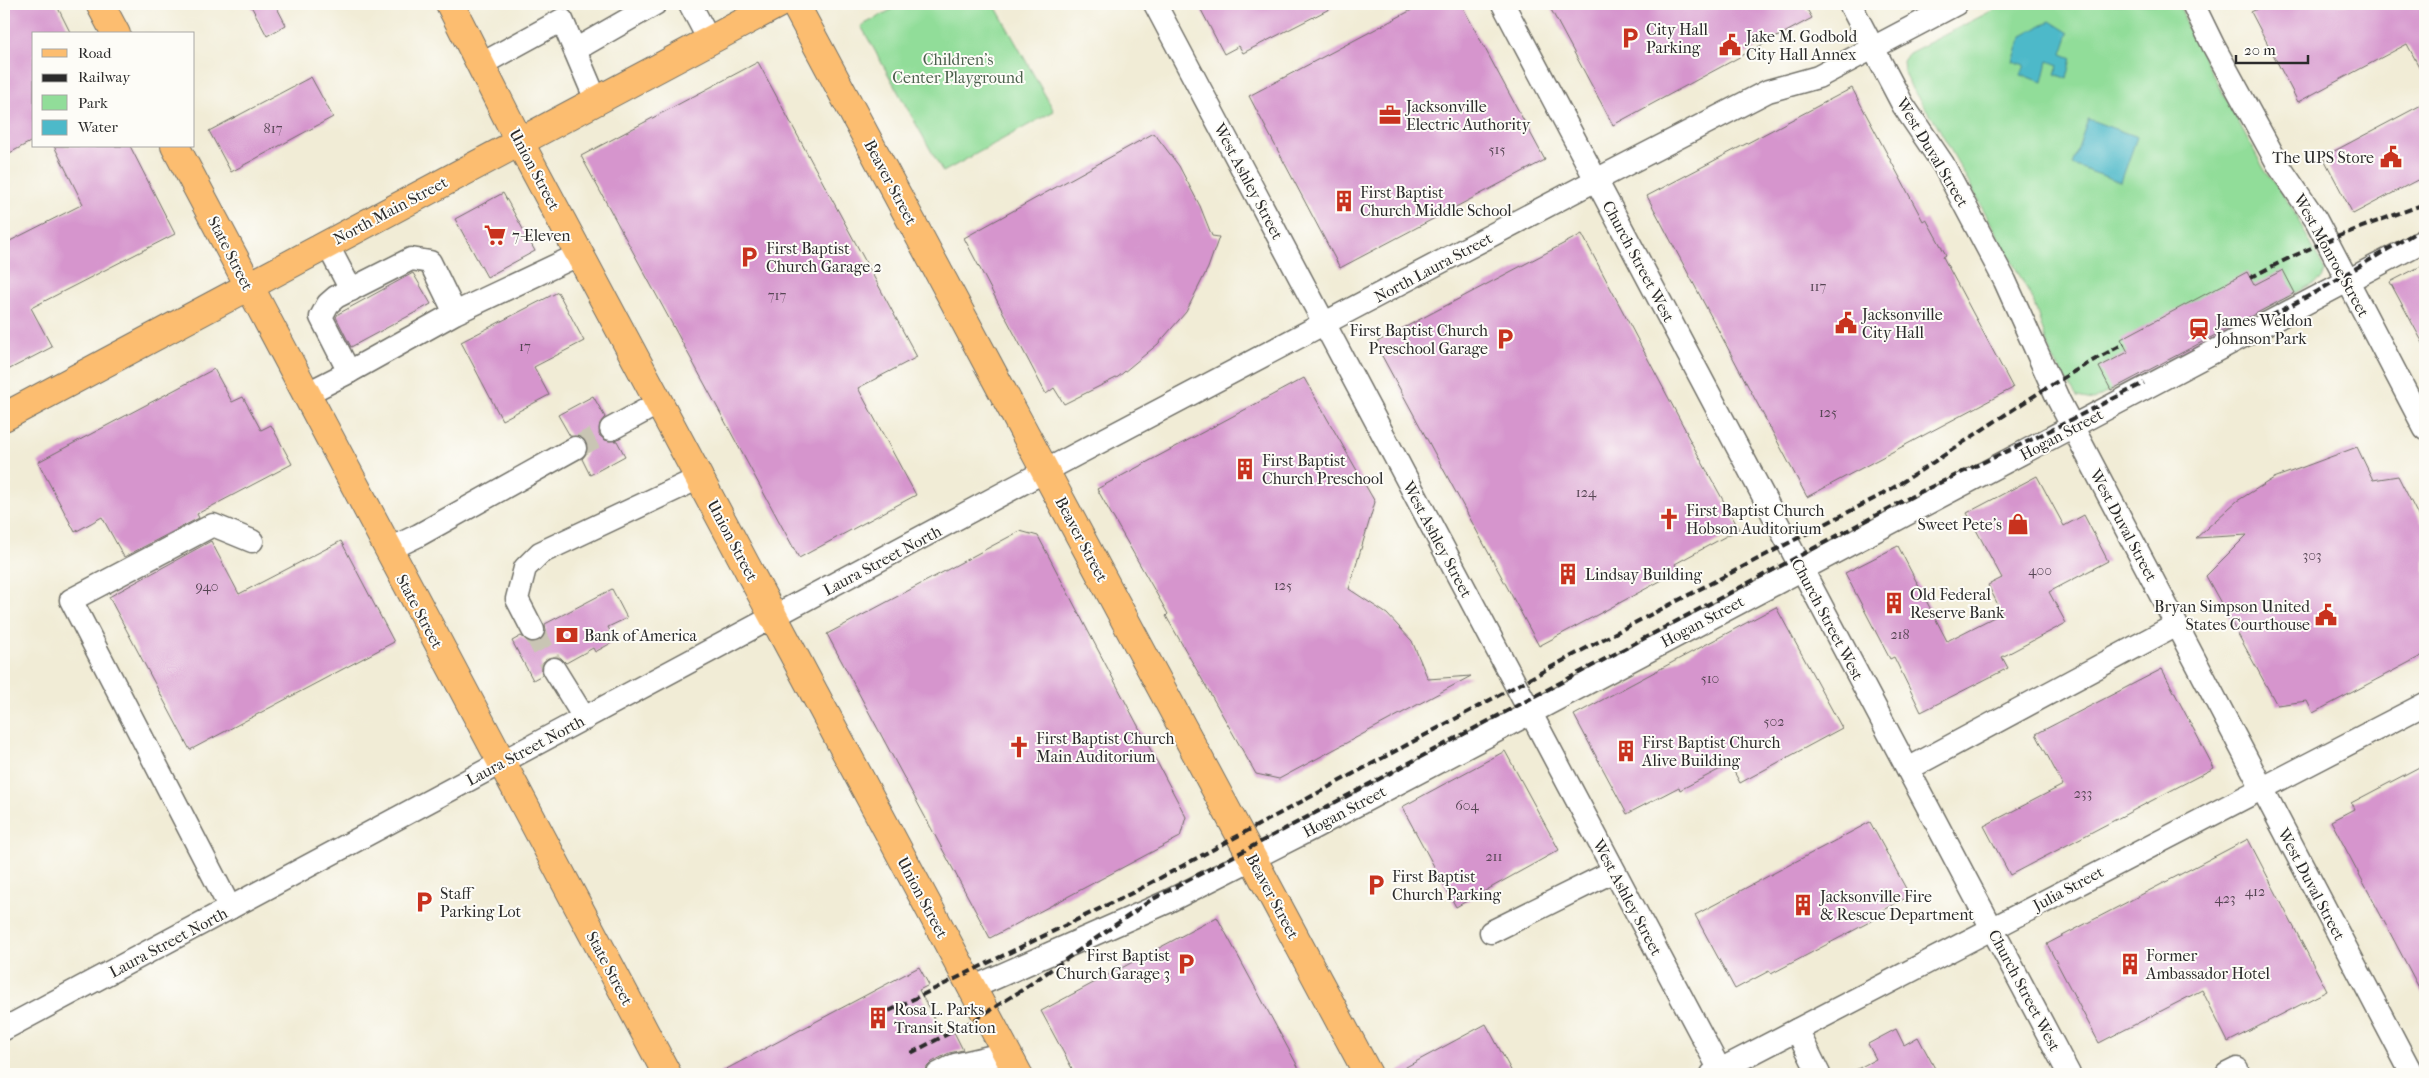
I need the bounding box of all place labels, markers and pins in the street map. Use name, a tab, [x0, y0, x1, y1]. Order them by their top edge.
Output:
place label: City Hall Parking	[1646, 20, 1708, 57]
parking icon: City Hall Parking	[1617, 25, 1643, 51]
place label: Jake M. Godbold City Hall Annex	[1744, 27, 1857, 64]
public building icon: Jake M. Godbold City Hall Annex	[1717, 32, 1743, 58]
place label: Jacksonville Electric Authority	[1404, 97, 1531, 134]
office icon: Jacksonville Electric Authority	[1377, 102, 1403, 128]
public building icon: The UPS Store	[2378, 144, 2404, 170]
place label: The UPS Store	[2272, 148, 2374, 167]
place label: First Baptist Church Middle School	[1360, 183, 1512, 220]
building icon: First Baptist Church Middle School	[1331, 188, 1357, 214]
supermarket icon: 7-Eleven	[482, 222, 508, 248]
place label: 7-Eleven	[512, 226, 571, 245]
place label: First Baptist Church Garage 2	[766, 239, 882, 276]
parking icon: First Baptist Church Garage 2	[736, 244, 762, 270]
place label: Jacksonville City Hall	[1860, 305, 1943, 342]
public building icon: Jacksonville City Hall	[1833, 310, 1859, 336]
place label: James Weldon Johnson Park	[2214, 311, 2313, 348]
station icon: James Weldon Johnson Park	[2186, 316, 2212, 342]
place label: First Baptist Church Preschool Garage	[1350, 321, 1488, 358]
parking icon: First Baptist Church Preschool Garage	[1492, 326, 1518, 352]
place label: First Baptist Church Preschool	[1262, 451, 1384, 488]
building icon: First Baptist Church Preschool	[1232, 456, 1258, 482]
place label: First Baptist Church Hobson Auditorium	[1686, 501, 1824, 538]
church icon: First Baptist Church Hobson Auditorium	[1656, 506, 1682, 532]
shop icon: Sweet Pete's	[2005, 511, 2031, 537]
place label: Sweet Pete's	[1917, 515, 2002, 534]
building icon: Lindsay Building	[1555, 561, 1581, 587]
place label: Lindsay Building	[1585, 565, 1703, 584]
place label: Old Federal Reserve Bank	[1910, 585, 2005, 622]
building icon: Old Federal Reserve Bank	[1881, 590, 1907, 616]
place label: Bryan Simpson United States Courthouse	[2154, 597, 2310, 634]
public building icon: Bryan Simpson United States Courthouse	[2313, 602, 2339, 628]
bank icon: Bank of America	[554, 622, 580, 648]
place label: Bank of America	[584, 626, 697, 645]
place label: First Baptist Church Main Auditorium	[1036, 729, 1174, 766]
place label: First Baptist Church Alive Building	[1641, 733, 1780, 770]
church icon: First Baptist Church Main Auditorium	[1006, 734, 1032, 760]
building icon: First Baptist Church Alive Building	[1613, 738, 1639, 764]
place label: First Baptist Church Parking	[1392, 867, 1502, 904]
parking icon: First Baptist Church Parking	[1363, 872, 1389, 898]
place label: Staff Parking Lot	[440, 884, 522, 921]
place label: Jacksonville Fire & Rescue Department	[1818, 887, 1974, 924]
parking icon: Staff Parking Lot	[411, 889, 437, 915]
building icon: Jacksonville Fire & Rescue Department	[1790, 892, 1816, 918]
place label: First Baptist Church Garage 3	[1056, 946, 1170, 983]
place label: Former Ambassador Hotel	[2145, 946, 2271, 983]
parking icon: First Baptist Church Garage 3	[1173, 951, 1199, 977]
building icon: Former Ambassador Hotel	[2117, 951, 2143, 977]
place label: Rosa L. Parks Transit Station	[894, 1000, 997, 1037]
building icon: Rosa L. Parks Transit Station	[865, 1005, 891, 1031]

